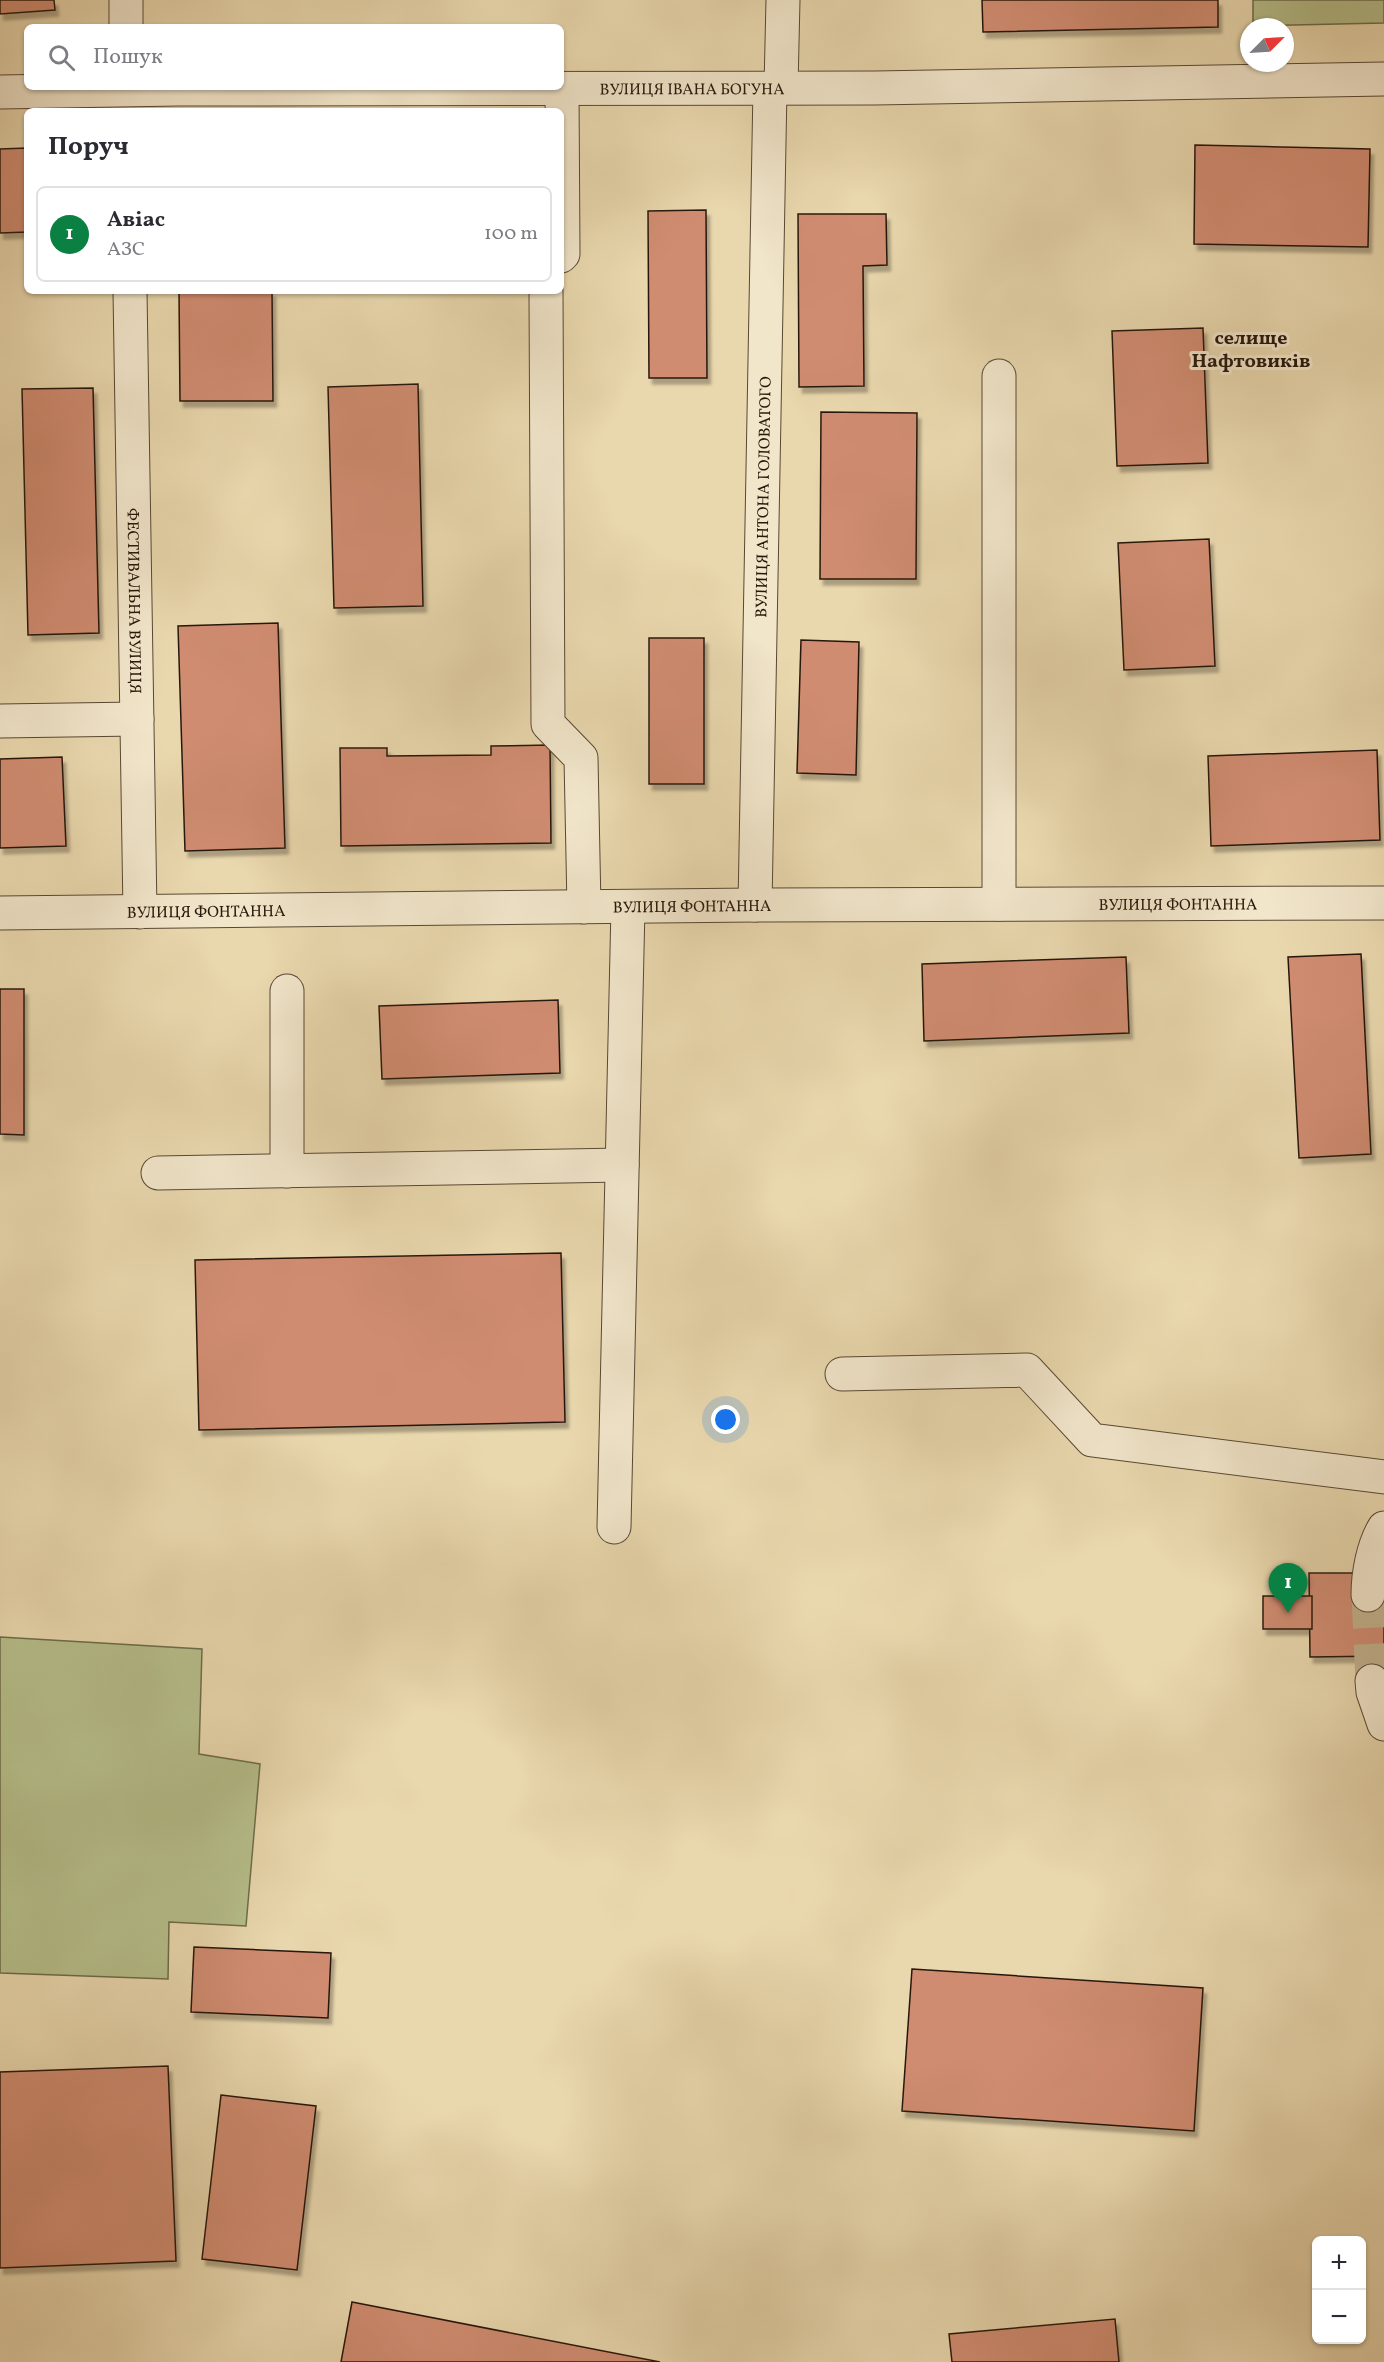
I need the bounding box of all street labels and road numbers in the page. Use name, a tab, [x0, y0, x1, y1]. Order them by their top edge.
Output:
street label: ВУЛИЦЯ ІВАНА БОГУНА	[600, 79, 784, 101]
street label: ВУЛИЦЯ АНТОНА ГОЛОВАТОГО	[751, 376, 778, 618]
street label: ФЕСТИВАЛЬНА ВУЛИЦЯ	[120, 508, 145, 694]
street label: ВУЛИЦЯ ФОНТАННА	[1099, 894, 1257, 917]
street label: ВУЛИЦЯ ФОНТАННА	[613, 896, 771, 920]
street label: ВУЛИЦЯ ФОНТАННА	[127, 901, 285, 925]

